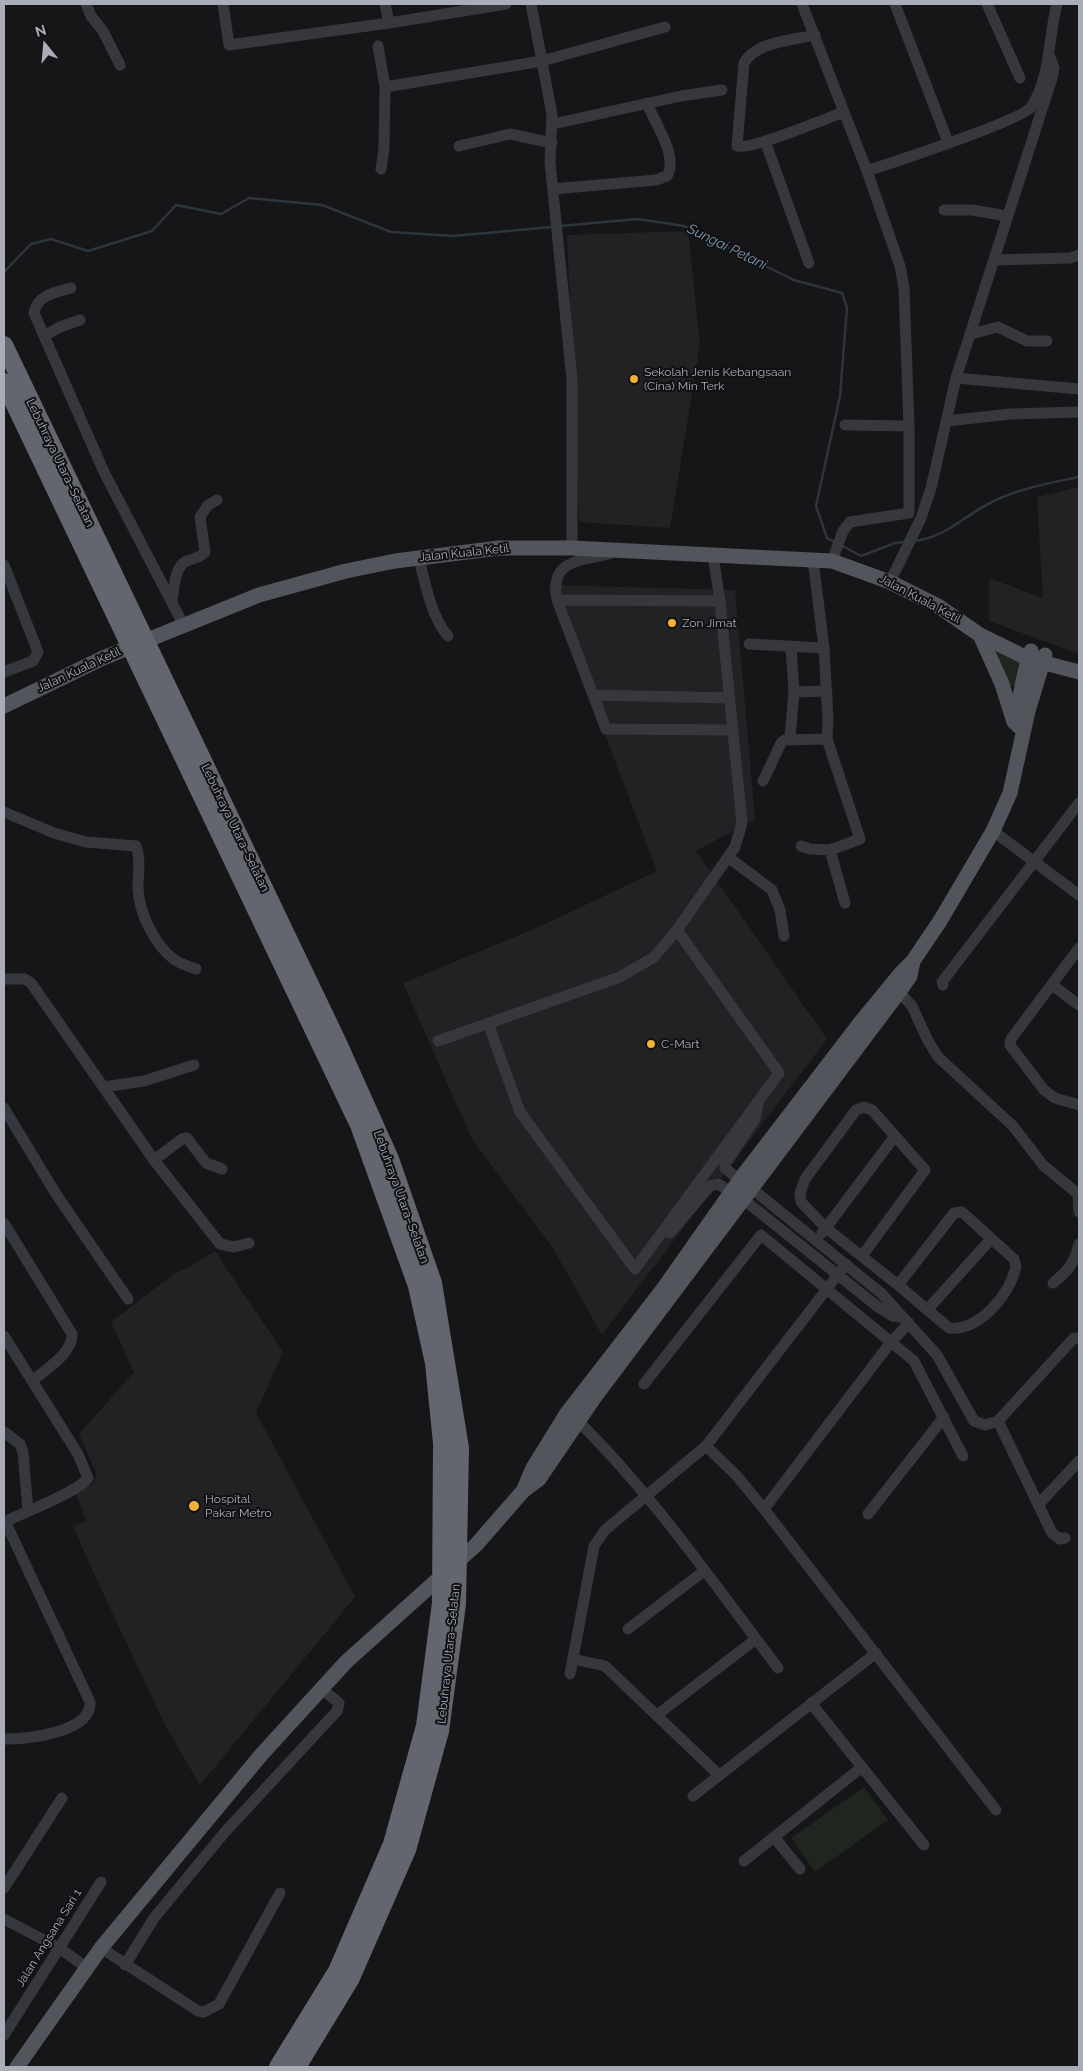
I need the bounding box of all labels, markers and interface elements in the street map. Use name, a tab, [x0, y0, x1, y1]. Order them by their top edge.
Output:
north arrow	[20, 20, 70, 70]
text: N	[33, 21, 48, 40]
water label: Sungai Petani	[685, 221, 769, 273]
place label: Sekolah Jenis Kebangsaan (Cina) Min Terk	[644, 365, 791, 393]
marker: Sekolah Jenis Kebangsaan (Cina) Min Terk	[628, 373, 640, 385]
street label: Lebuhraya Utara–Selatan	[23, 397, 97, 529]
street label: Jalan Kuala Ketil	[418, 541, 510, 565]
street label: Jalan Kuala Ketil	[877, 571, 963, 627]
place label: Zon Jimat	[682, 616, 736, 630]
marker: Zon Jimat	[666, 617, 678, 629]
street label: Jalan Kuala Ketil	[35, 644, 123, 696]
street label: Lebuhraya Utara–Selatan	[198, 762, 272, 894]
place label: C-Mart	[661, 1037, 700, 1051]
marker: C-Mart	[645, 1038, 657, 1050]
street label: Lebuhraya Utara–Selatan	[370, 1128, 432, 1266]
place label: Hospital Pakar Metro	[205, 1492, 272, 1520]
marker: Hospital Pakar Metro	[187, 1499, 201, 1513]
street label: Lebuhraya Utara–Selatan	[434, 1583, 464, 1725]
street label: Jalan Angsana Sari 1	[13, 1887, 85, 1989]

